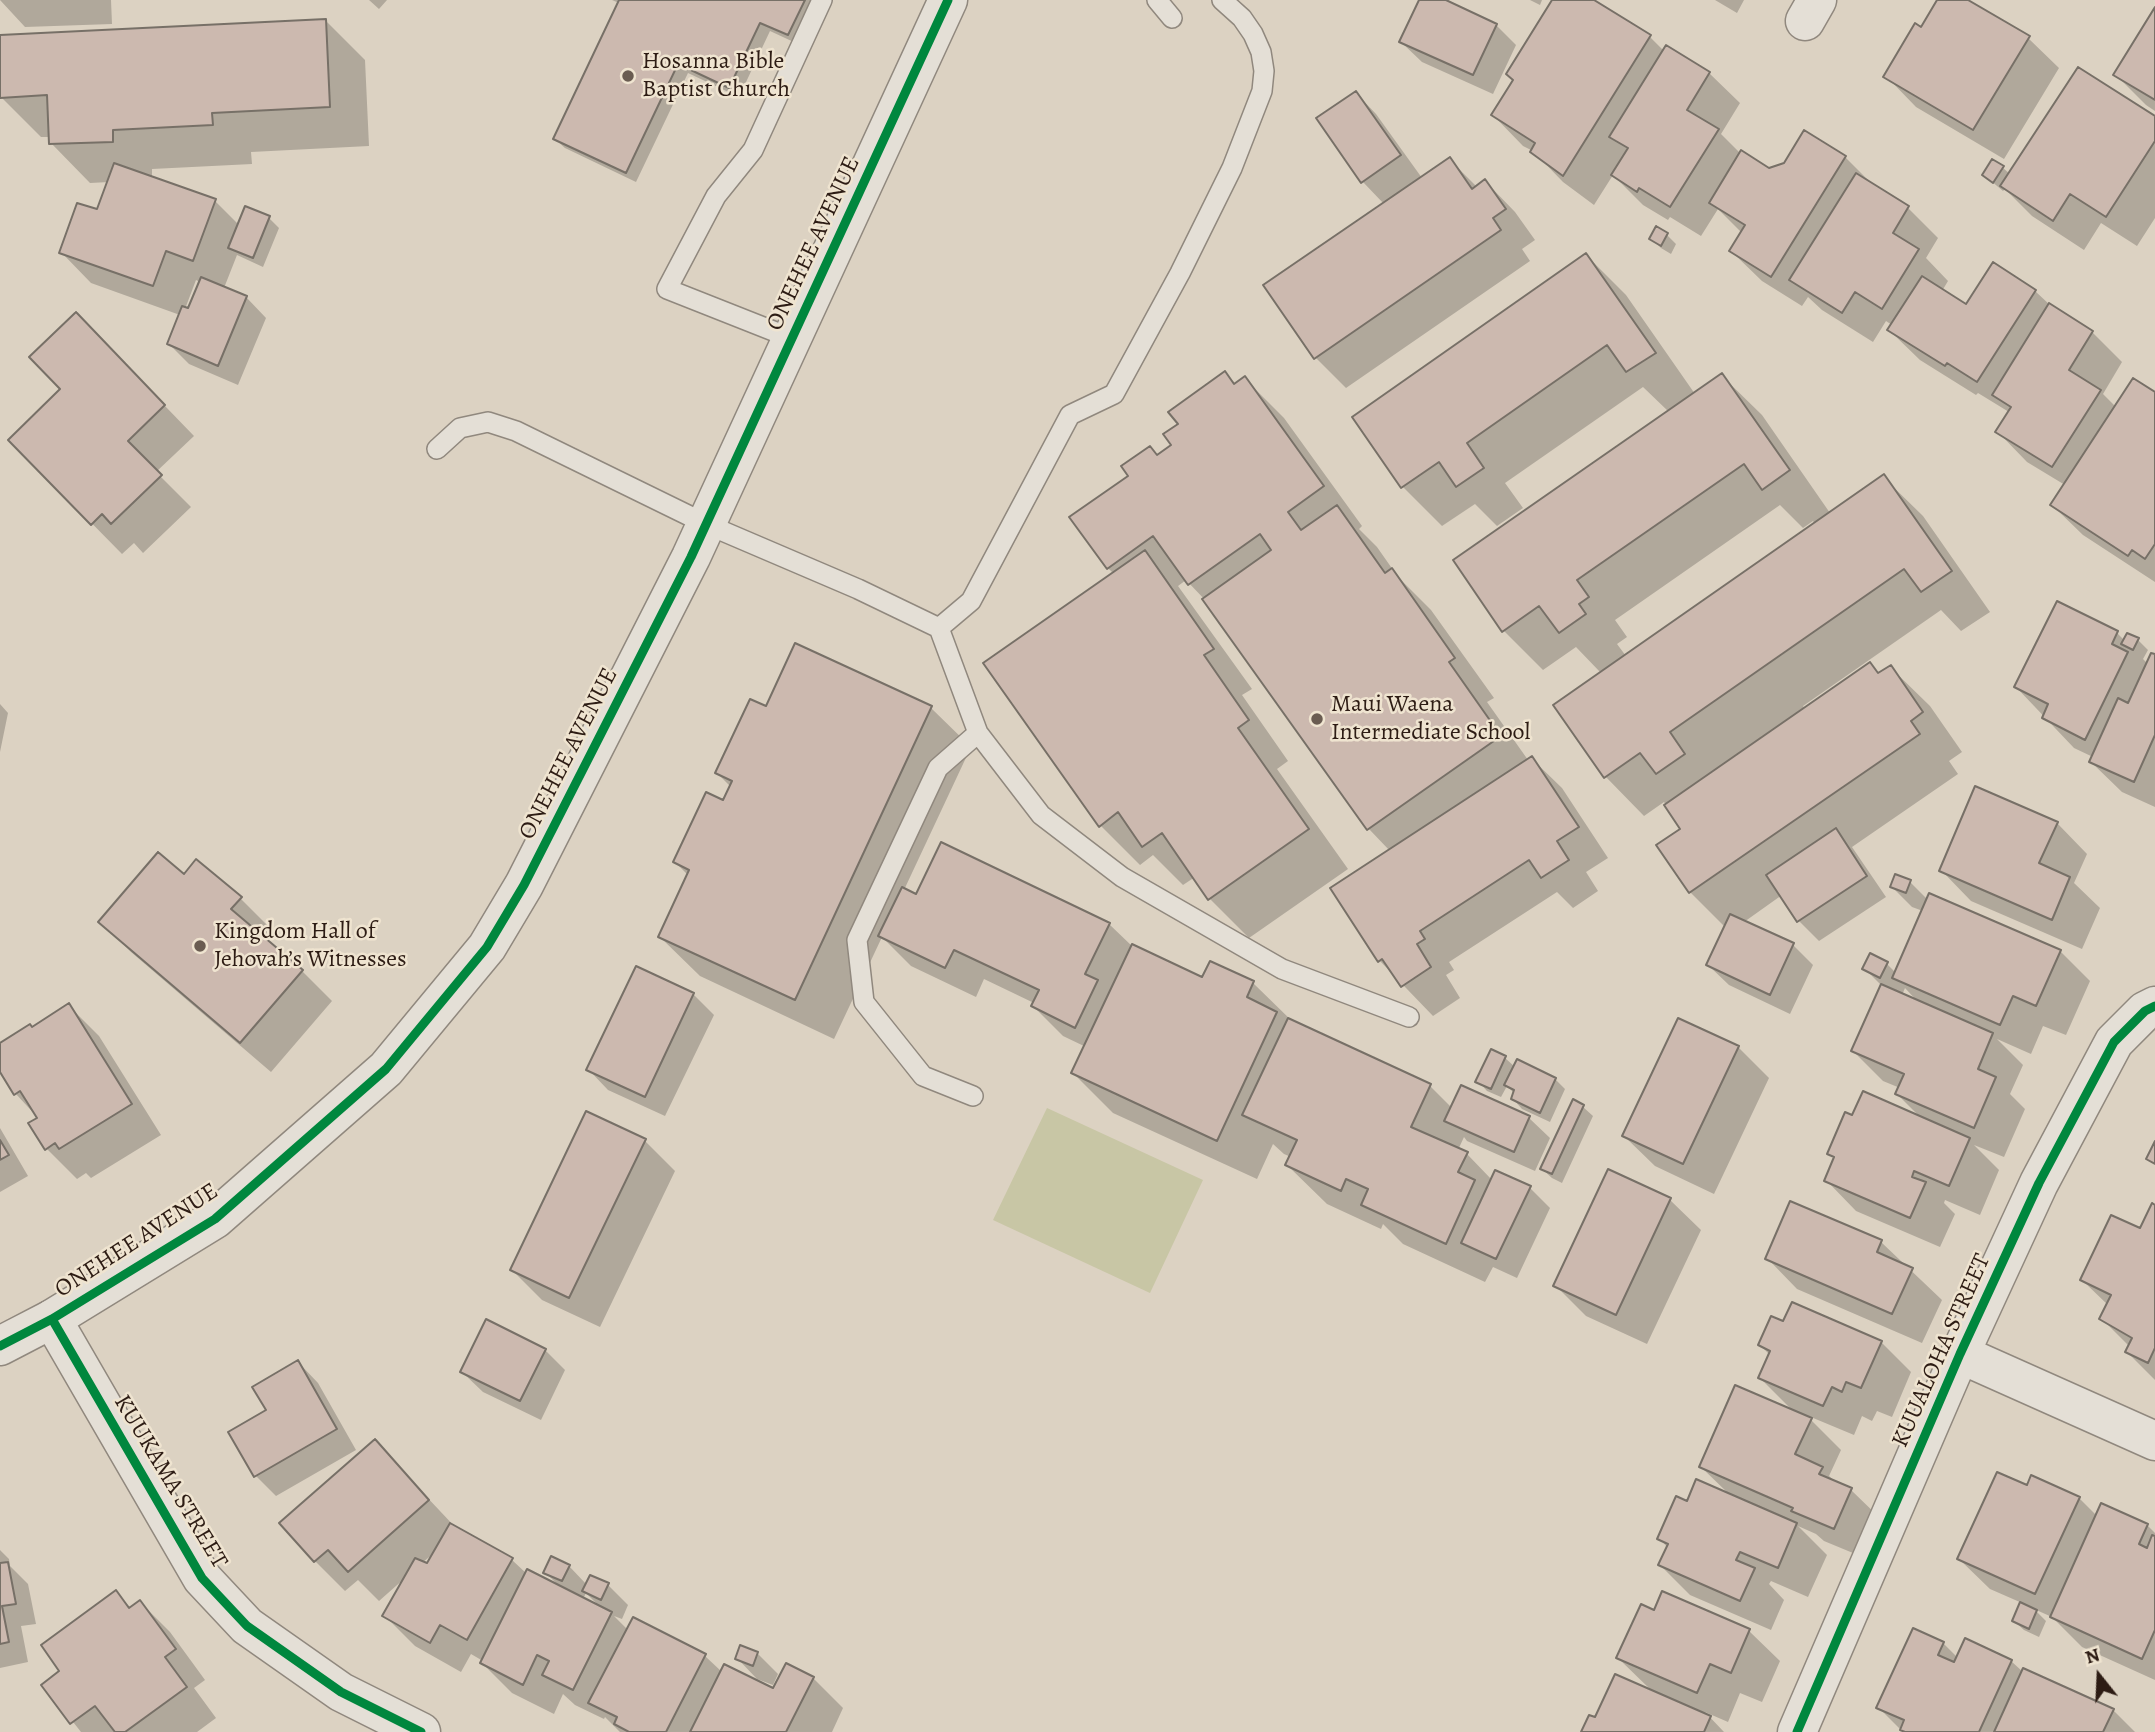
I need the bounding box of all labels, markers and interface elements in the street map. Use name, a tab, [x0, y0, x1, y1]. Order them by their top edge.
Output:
place label: Hosanna Bible Baptist Church	[642, 48, 790, 104]
marker: Hosanna Bible Baptist Church	[620, 68, 636, 84]
street label: ONEHEE AVENUE	[761, 152, 867, 336]
street label: ONEHEE AVENUE	[513, 663, 625, 845]
place label: Maui Waena Intermediate School	[1331, 691, 1530, 747]
marker: Maui Waena Intermediate School	[1309, 711, 1325, 727]
place label: Kingdom Hall of Jehovah’s Witnesses	[214, 918, 407, 974]
marker: Kingdom Hall of Jehovah’s Witnesses	[192, 938, 208, 954]
street label: ONEHEE AVENUE	[50, 1177, 224, 1305]
street label: KUUALOHA STREET	[1886, 1250, 1998, 1452]
street label: KUUKAMA STREET	[107, 1390, 233, 1574]
north arrow	[2064, 1641, 2134, 1711]
text: N	[2082, 1642, 2103, 1671]

